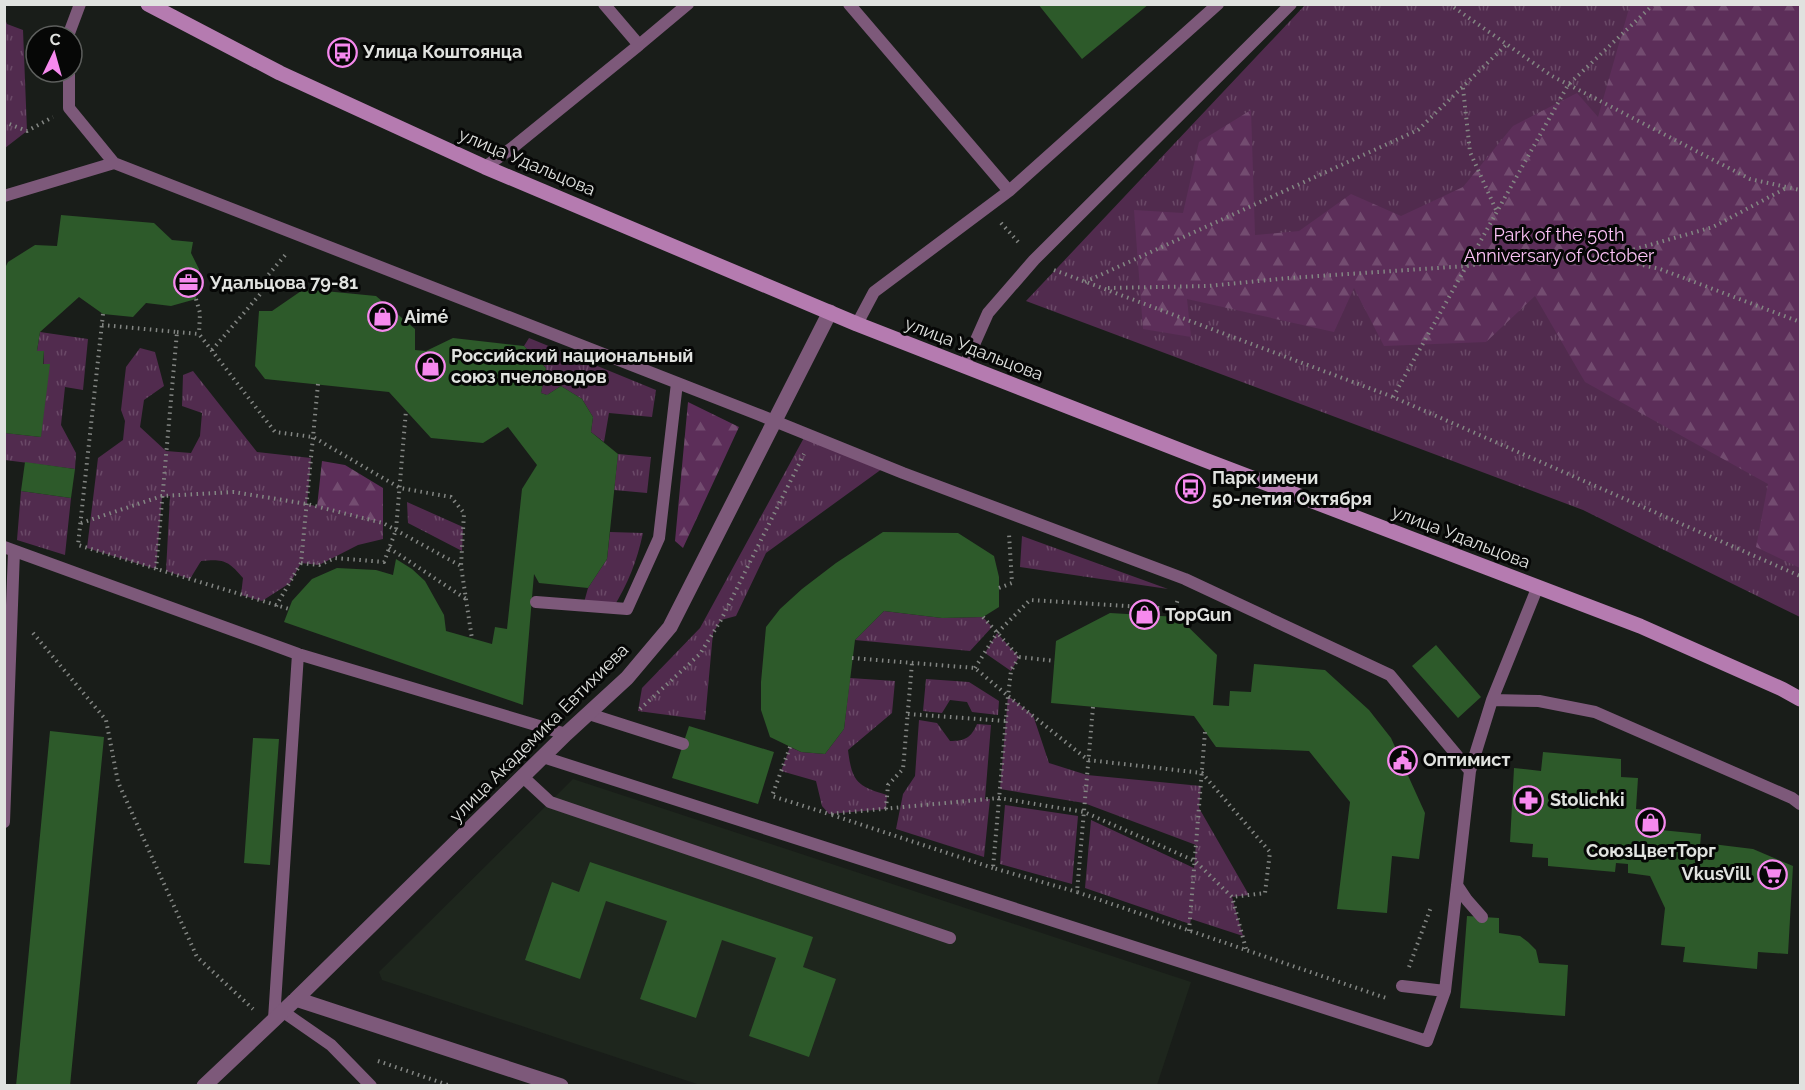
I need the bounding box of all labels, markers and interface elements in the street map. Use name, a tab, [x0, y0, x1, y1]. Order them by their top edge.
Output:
north arrow	[24, 24, 84, 84]
text: С	[49, 30, 62, 49]
bus stop icon: Улица Коштоянца	[326, 36, 358, 68]
place label: Улица Коштоянца	[362, 41, 522, 62]
street label: улица Удальцова	[456, 123, 599, 200]
park label: Park of the 50th Anniversary of October	[1464, 224, 1655, 266]
office icon: Удальцова 79-81	[173, 267, 205, 299]
place label: Удальцова 79-81	[209, 272, 358, 293]
shop icon: Aimé	[367, 301, 399, 333]
place label: Aimé	[404, 306, 448, 327]
street label: улица Удальцова	[902, 312, 1046, 385]
place label: Российский национальный союз пчеловодов	[451, 345, 693, 387]
shop icon: Российский национальный союз пчеловодов	[414, 350, 446, 382]
place label: Парк имени 50-летия Октября	[1212, 467, 1372, 509]
bus stop icon: Парк имени 50-летия Октября	[1175, 472, 1207, 504]
street label: улица Удальцова	[1389, 500, 1533, 573]
shop icon: TopGun	[1128, 599, 1160, 631]
place label: TopGun	[1165, 604, 1232, 625]
street label: улица Академика Евтихиева	[445, 639, 632, 826]
public building icon: Оптимист	[1386, 744, 1418, 776]
place label: Оптимист	[1423, 749, 1510, 770]
pharmacy icon: Stolichki	[1513, 784, 1545, 816]
place label: Stolichki	[1550, 789, 1624, 810]
shop icon: СоюзЦветТорг	[1635, 806, 1667, 838]
place label: СоюзЦветТорг	[1586, 840, 1716, 861]
supermarket icon: VkusVill	[1756, 858, 1788, 890]
place label: VkusVill	[1682, 863, 1751, 884]

